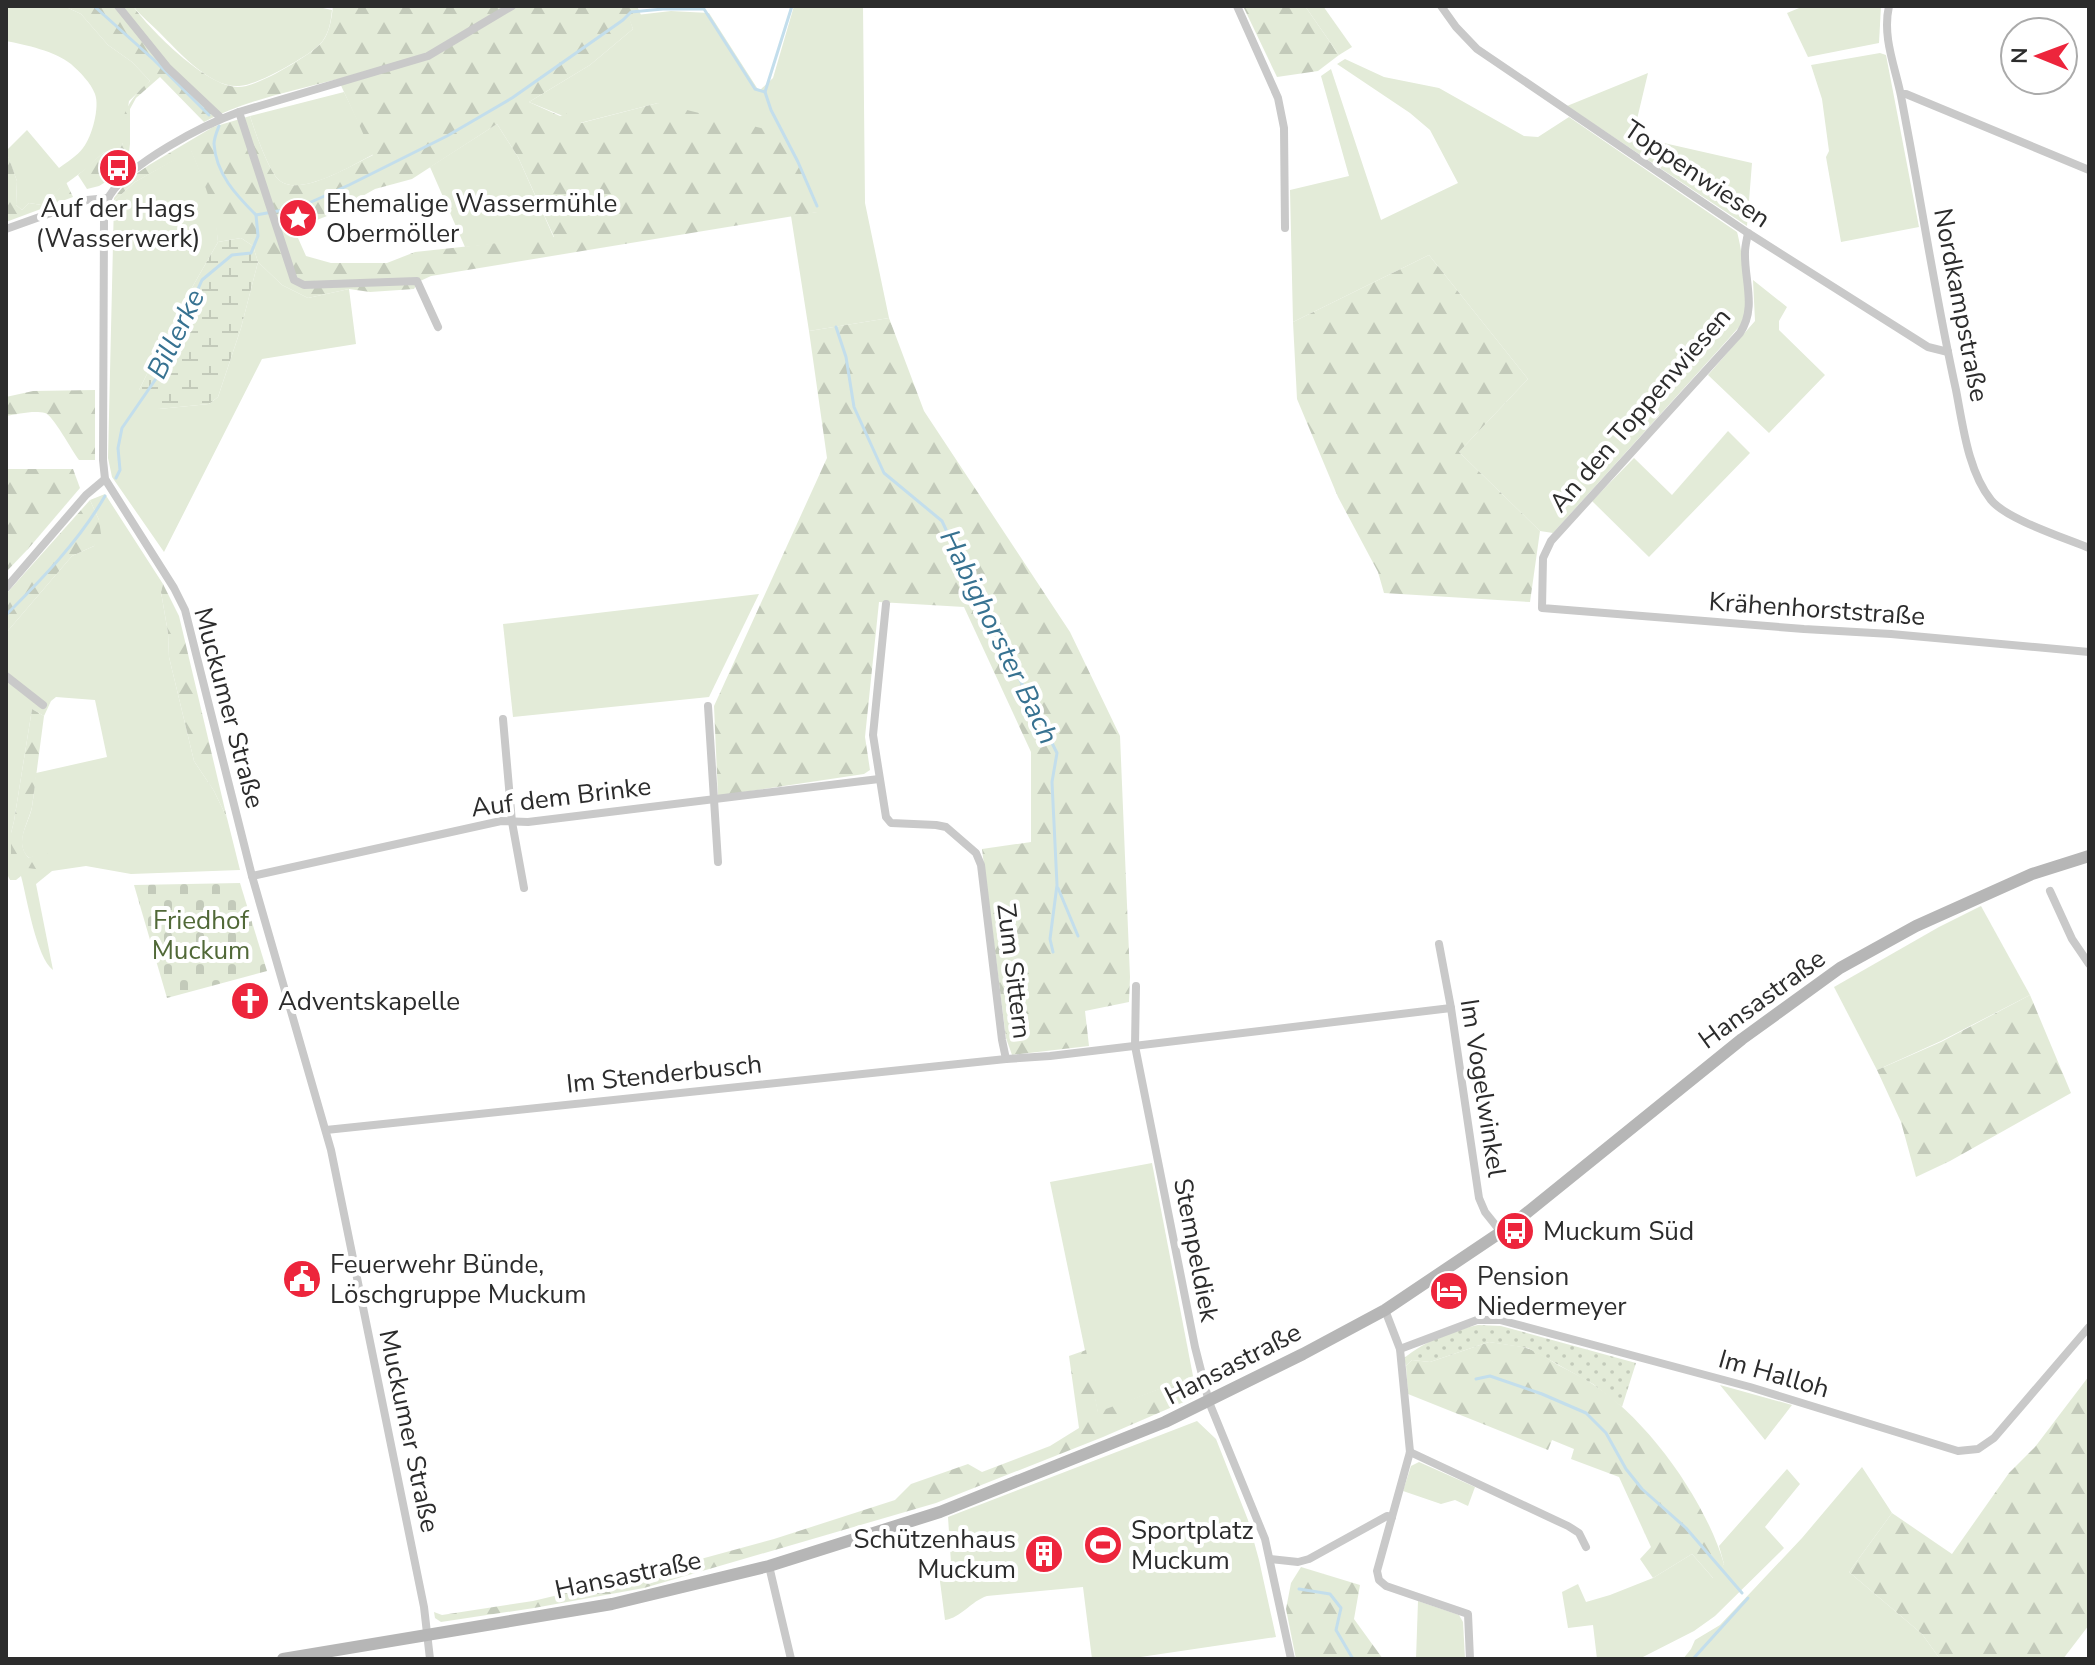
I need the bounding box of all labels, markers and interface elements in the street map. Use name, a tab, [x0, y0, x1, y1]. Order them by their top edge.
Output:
north arrow	[1999, 16, 2079, 96]
text: N	[2005, 47, 2035, 64]
street label: Toppenwiesen	[1617, 112, 1777, 236]
bus stop icon: Auf der Hags (Wasserwerk)	[97, 147, 139, 189]
place label: Ehemalige Wassermühle Obermöller	[326, 186, 617, 251]
place label: Auf der Hags (Wasserwerk)	[36, 191, 200, 256]
place icon: Ehemalige Wassermühle Obermöller	[277, 197, 319, 239]
street label: Nordkampstraße	[1925, 205, 1997, 405]
water label: Billerke	[138, 283, 214, 385]
street label: An den Toppenwiesen	[1541, 300, 1739, 520]
water label: Habighorster Bach	[931, 523, 1067, 751]
street label: Krähenhorststraße	[1708, 584, 1926, 634]
street label: Muckumer Straße	[185, 604, 273, 812]
street label: Auf dem Brinke	[469, 769, 653, 825]
street label: Zum Sittern	[988, 901, 1040, 1041]
park label: Friedhof Muckum	[152, 903, 250, 968]
street label: Hansastraße	[1691, 941, 1833, 1057]
church icon: Adventskapelle	[229, 980, 271, 1022]
place label: Adventskapelle	[278, 984, 460, 1019]
street label: Im Vogelwinkel	[1452, 996, 1514, 1180]
street label: Im Stenderbusch	[564, 1046, 764, 1102]
street label: Stempeldiek	[1165, 1175, 1227, 1326]
bus stop icon: Muckum Süd	[1494, 1210, 1536, 1252]
place label: Muckum Süd	[1543, 1214, 1694, 1249]
place label: Feuerwehr Bünde, Löschgruppe Muckum	[330, 1247, 586, 1312]
public building icon: Feuerwehr Bünde, Löschgruppe Muckum	[281, 1258, 323, 1300]
place label: Pension Niedermeyer	[1477, 1259, 1627, 1324]
hotel icon: Pension Niedermeyer	[1428, 1270, 1470, 1312]
street label: Hansastraße	[1159, 1315, 1307, 1413]
street label: Muckumer Straße	[370, 1326, 448, 1536]
street label: Im Halloh	[1715, 1342, 1833, 1406]
place label: Sportplatz Muckum	[1131, 1513, 1253, 1578]
place label: Schützenhaus Muckum	[853, 1522, 1016, 1587]
sports icon: Sportplatz Muckum	[1082, 1524, 1124, 1566]
building icon: Schützenhaus Muckum	[1023, 1533, 1065, 1575]
street label: Hansastraße	[552, 1542, 704, 1608]

